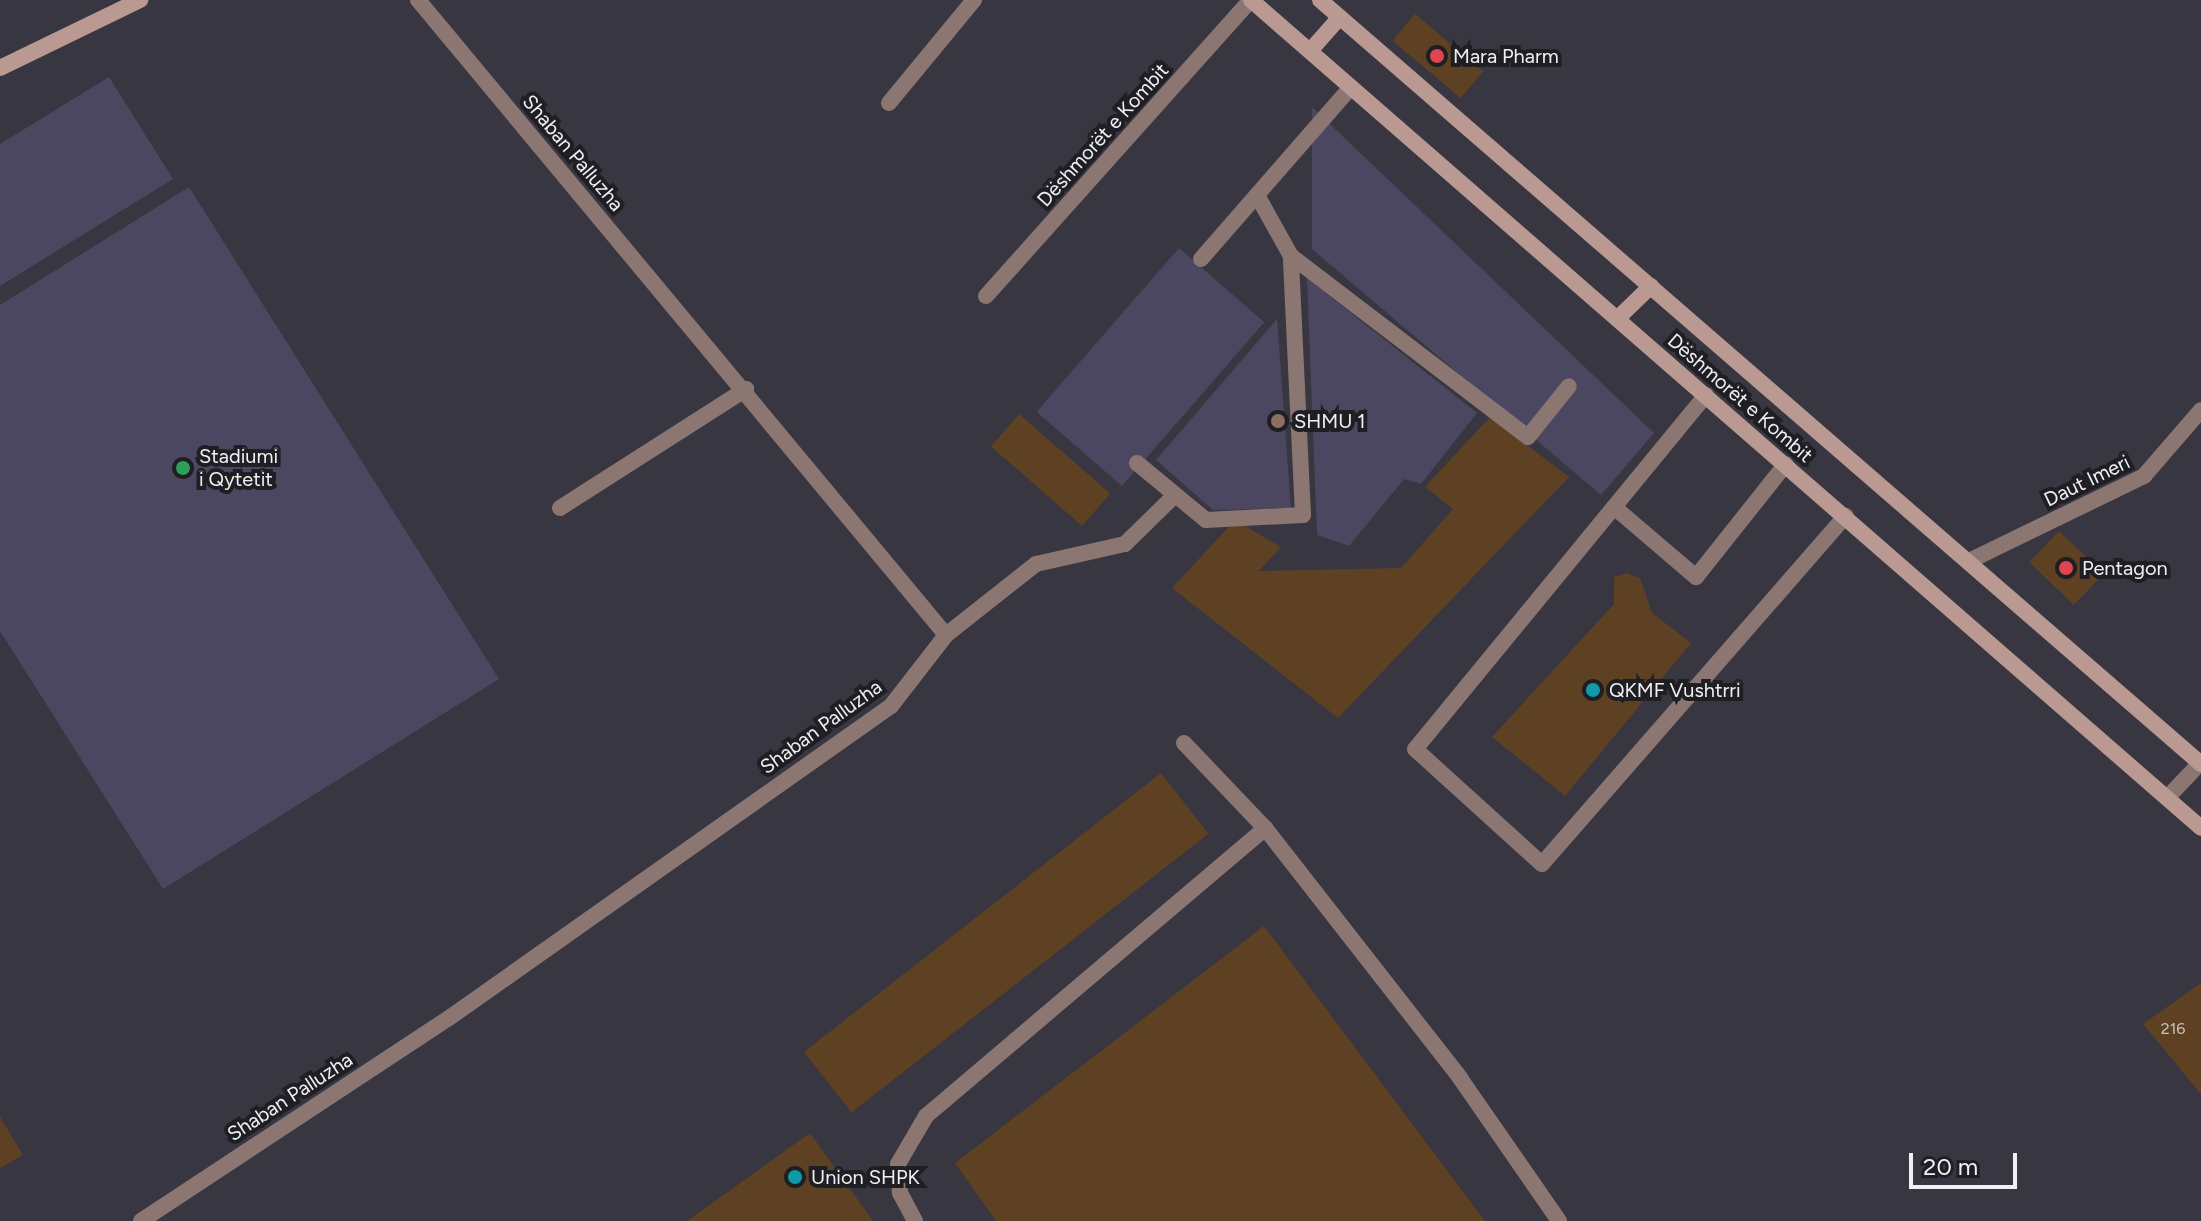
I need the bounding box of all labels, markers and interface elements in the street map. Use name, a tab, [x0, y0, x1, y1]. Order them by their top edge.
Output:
place label: Mara Pharm	[1453, 44, 1559, 68]
marker: Mara Pharm	[1428, 47, 1446, 65]
street label: Dëshmorët e Kombit	[1032, 58, 1174, 212]
street label: Shaban Palluzha	[517, 90, 629, 216]
street label: Dëshmorët e Kombit	[1663, 328, 1817, 468]
place label: SHMU 1	[1294, 409, 1366, 433]
marker: SHMU 1	[1269, 412, 1287, 430]
place label: Stadiumi i Qytetit	[199, 444, 278, 491]
street label: Daut Imeri	[2040, 450, 2134, 512]
marker: Stadiumi i Qytetit	[174, 459, 192, 477]
place label: Pentagon	[2082, 556, 2168, 580]
marker: Pentagon	[2057, 559, 2075, 577]
street label: Shaban Palluzha	[756, 675, 886, 779]
place label: QKMF Vushtrri	[1609, 678, 1741, 702]
marker: QKMF Vushtrri	[1584, 681, 1602, 699]
house number: 216	[2161, 1019, 2185, 1039]
street label: Shaban Palluzha	[223, 1048, 357, 1146]
scale bar	[1913, 1137, 2021, 1187]
text: 20 m	[1923, 1152, 1978, 1181]
place label: Union SHPK	[811, 1165, 920, 1189]
marker: Union SHPK	[786, 1168, 804, 1186]

